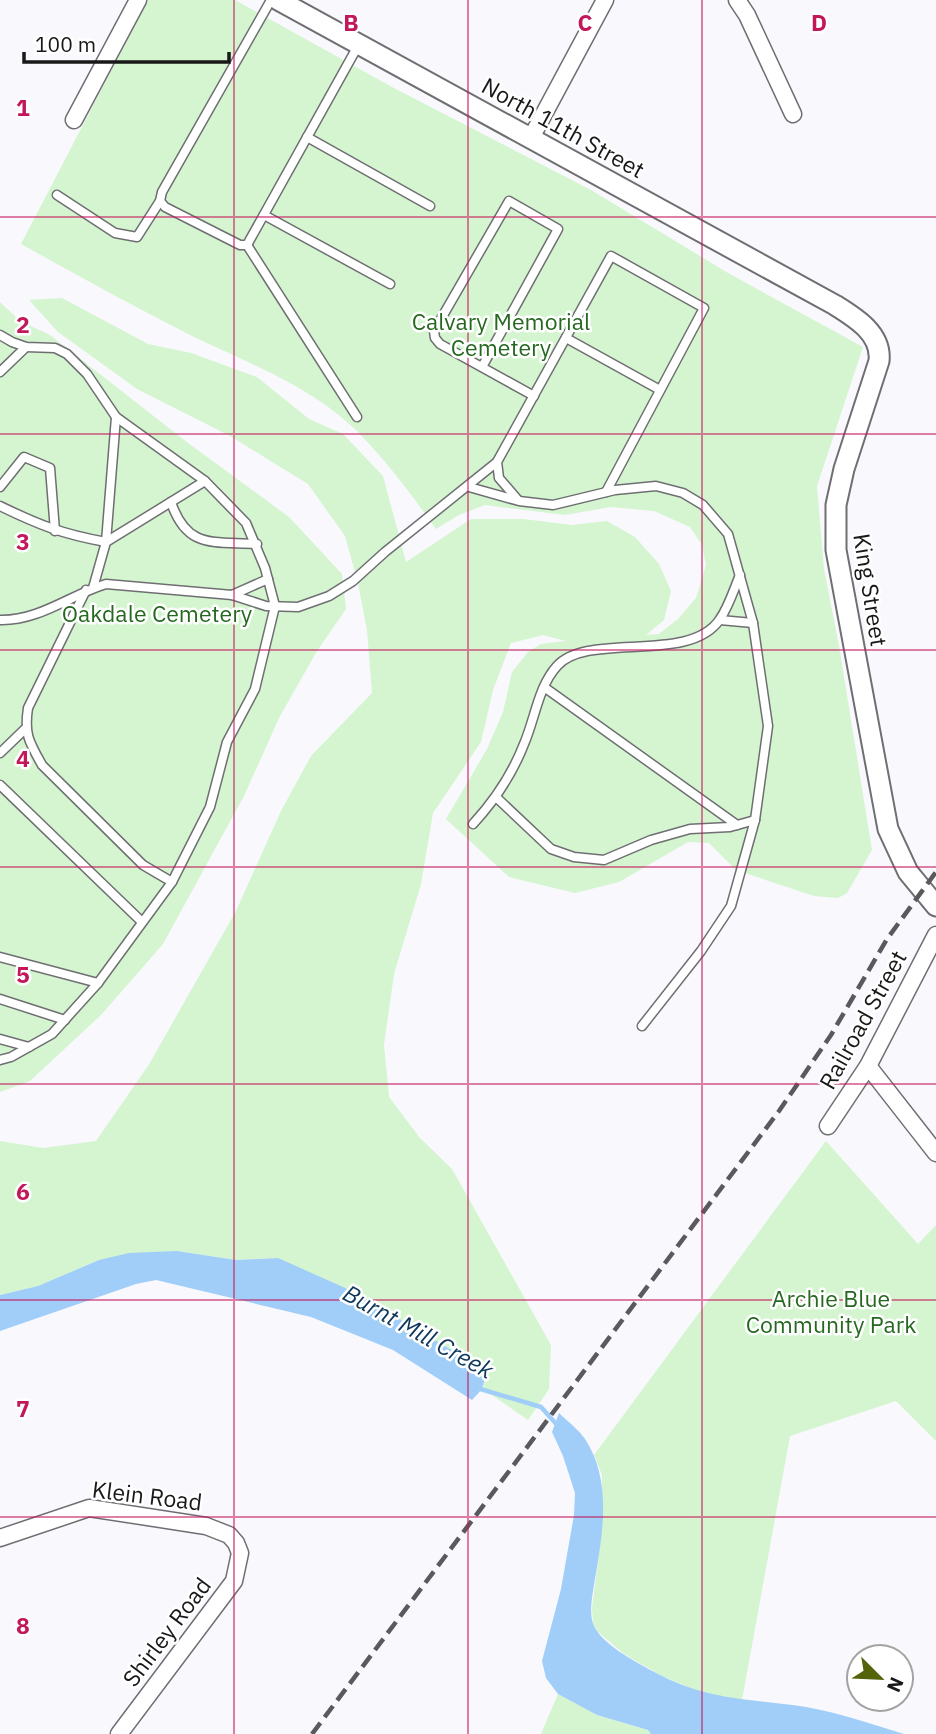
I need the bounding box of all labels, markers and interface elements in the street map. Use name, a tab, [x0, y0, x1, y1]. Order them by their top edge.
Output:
text: B	[343, 7, 359, 37]
text: C	[578, 7, 593, 37]
text: D	[811, 7, 827, 37]
scale bar	[24, 21, 229, 65]
text: 100 m	[35, 30, 96, 58]
street label: North 11th Street	[477, 70, 650, 184]
text: 1	[16, 92, 30, 122]
park label: Calvary Memorial Cemetery	[412, 306, 590, 362]
text: 2	[16, 309, 30, 339]
text: 3	[16, 526, 30, 556]
street label: King Street	[847, 531, 895, 649]
park label: Oakdale Cemetery	[62, 598, 253, 628]
text: 4	[16, 743, 30, 773]
street label: Railroad Street	[812, 945, 913, 1094]
text: 5	[16, 959, 30, 989]
text: 6	[16, 1176, 30, 1206]
water label: Burnt Mill Creek	[338, 1277, 500, 1386]
park label: Archie Blue Community Park	[746, 1283, 916, 1339]
text: 7	[16, 1393, 30, 1423]
street label: Klein Road	[90, 1473, 204, 1517]
street label: Shirley Road	[115, 1571, 217, 1692]
text: 8	[16, 1610, 30, 1640]
north arrow	[845, 1643, 915, 1713]
text: N	[882, 1674, 909, 1696]

